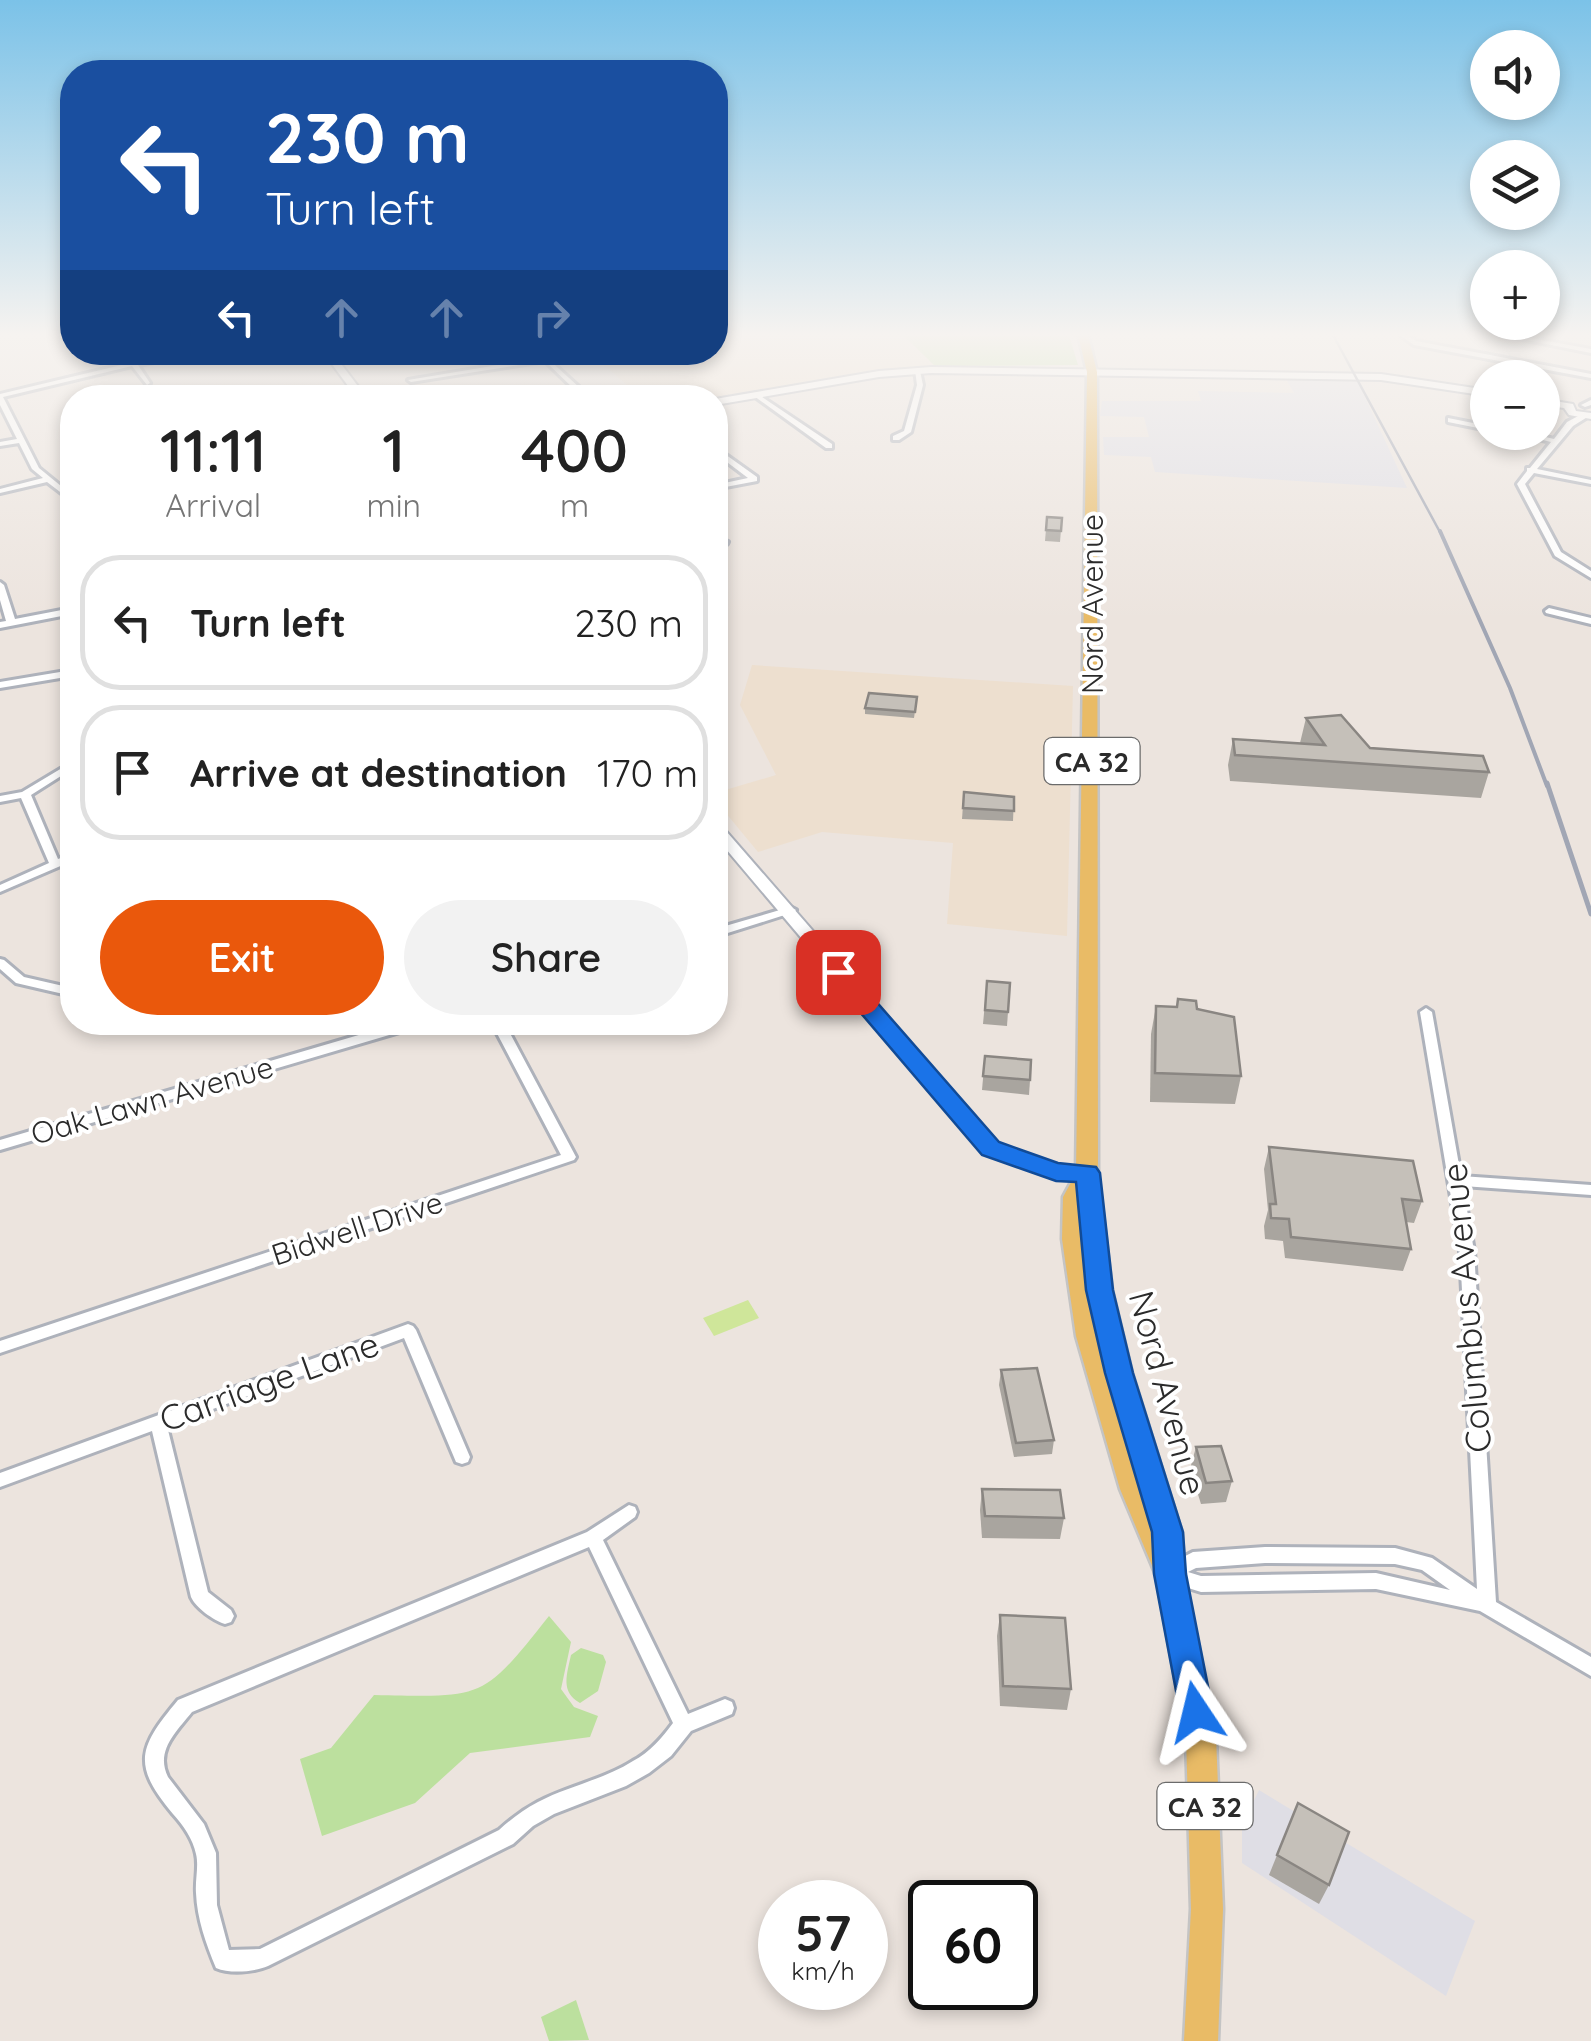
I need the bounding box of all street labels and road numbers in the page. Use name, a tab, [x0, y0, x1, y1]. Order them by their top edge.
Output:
street label: Nord Avenue	[1073, 514, 1111, 694]
road number: CA 32	[1044, 738, 1140, 784]
street label: Oak Lawn Avenue	[27, 1047, 277, 1153]
street label: Columbus Avenue	[1431, 1161, 1501, 1455]
street label: Bidwell Drive	[267, 1182, 447, 1274]
street label: Nord Avenue	[1120, 1286, 1216, 1500]
street label: Carriage Lane	[153, 1321, 385, 1441]
road number: CA 32	[1158, 1783, 1252, 1829]

